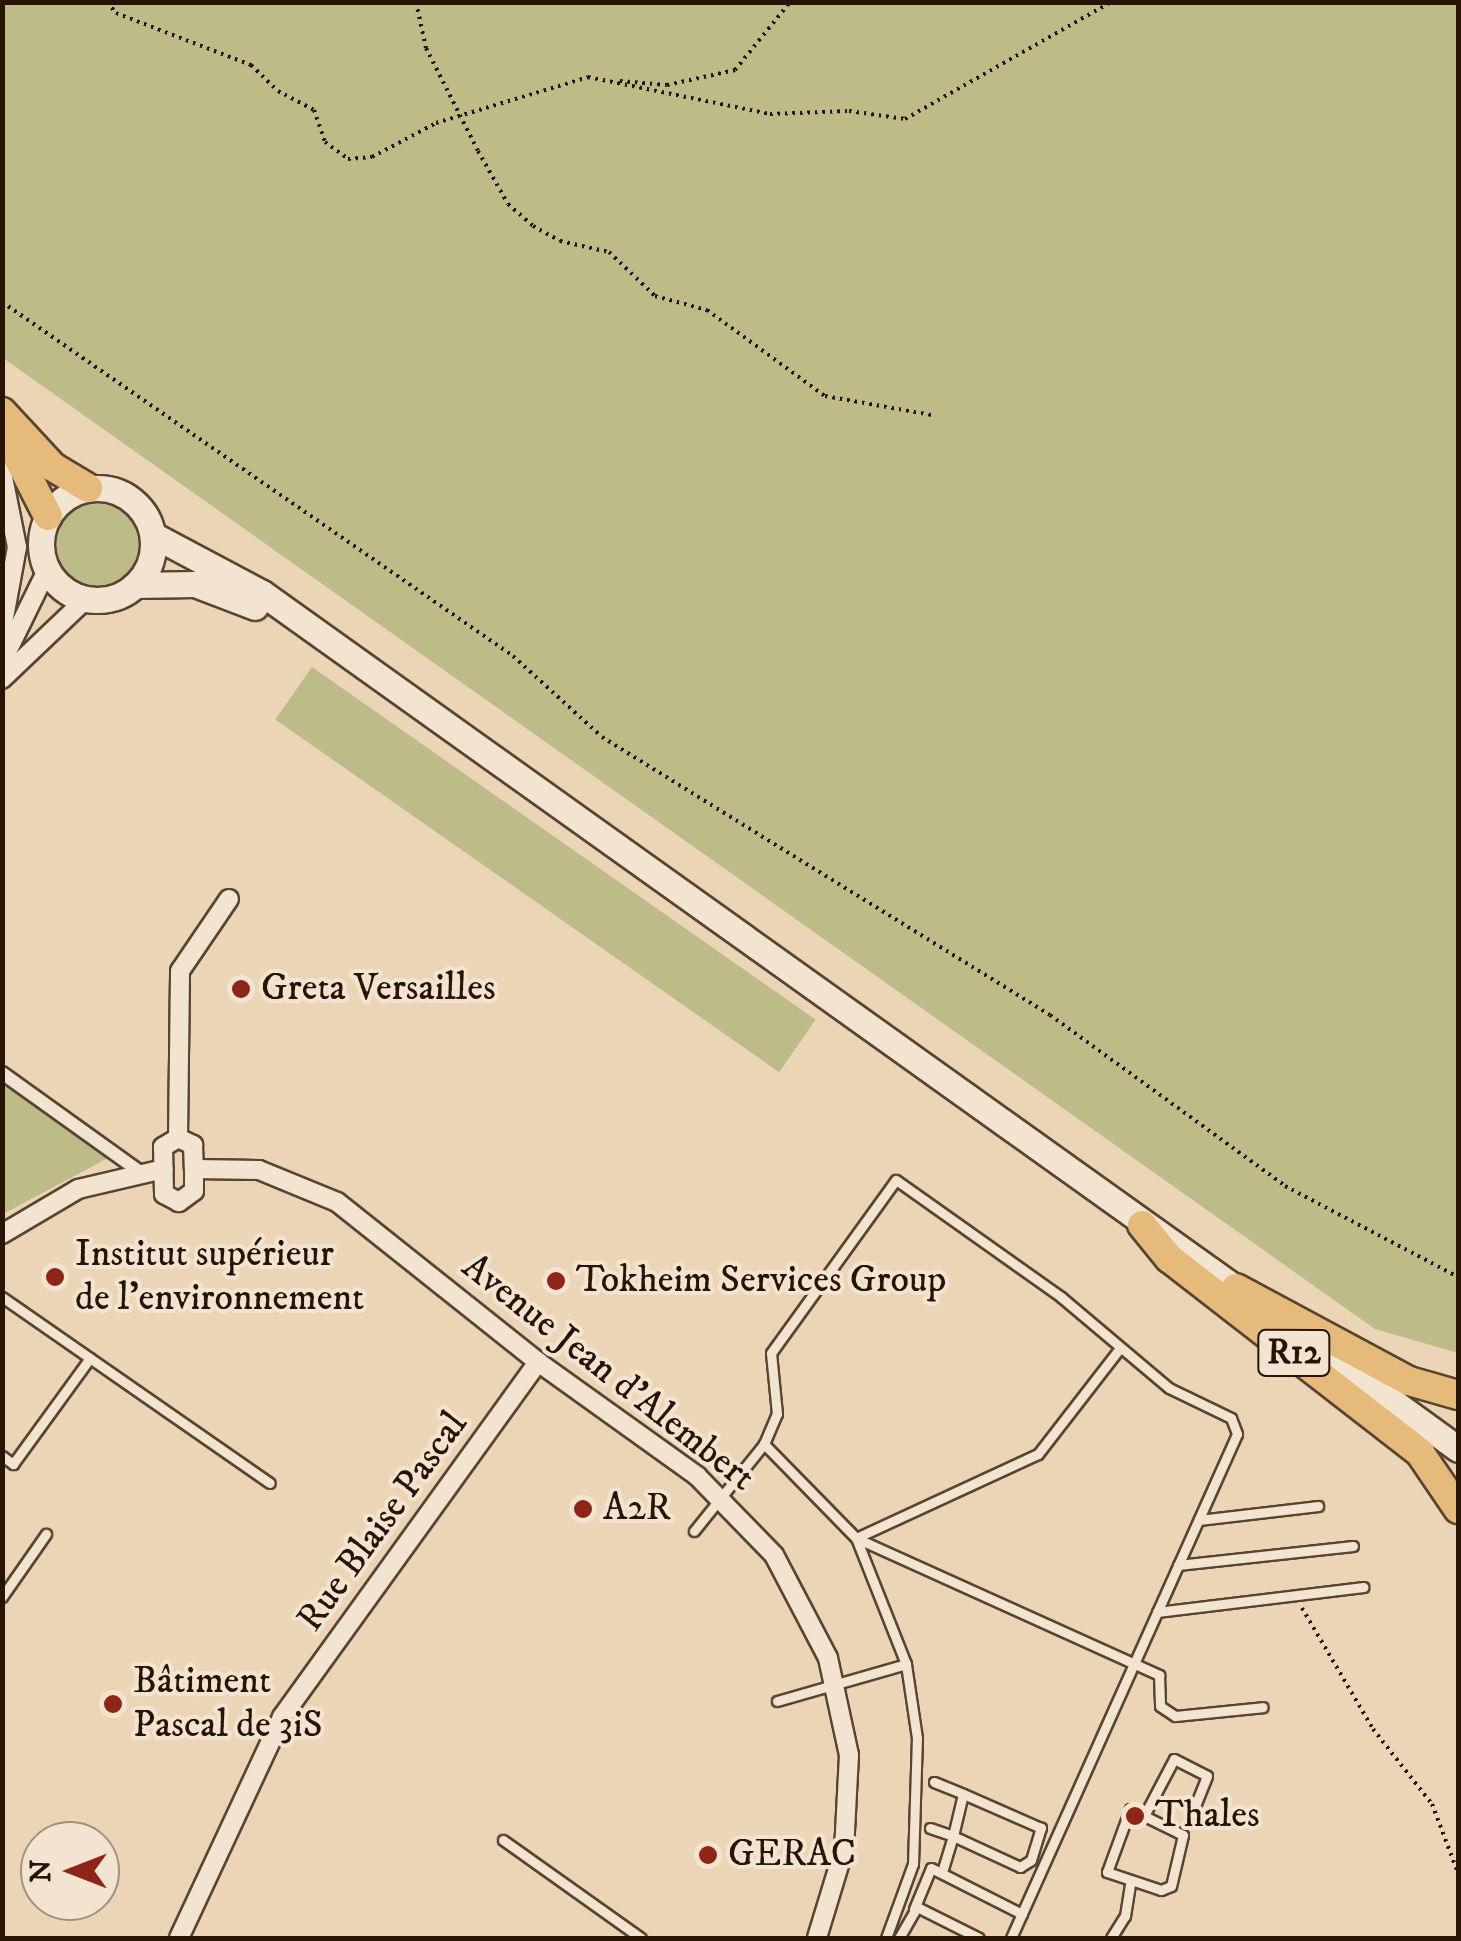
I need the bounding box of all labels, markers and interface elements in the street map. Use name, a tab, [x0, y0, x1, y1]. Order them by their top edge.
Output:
place label: Greta Versailles	[261, 966, 496, 1012]
marker: Greta Versailles	[230, 978, 252, 1000]
place label: Institut supérieur de l'environnement	[75, 1232, 364, 1322]
street label: Avenue Jean d'Alembert	[453, 1245, 763, 1501]
place label: Tokheim Services Group	[576, 1258, 946, 1304]
marker: Institut supérieur de l'environnement	[44, 1266, 66, 1288]
marker: Tokheim Services Group	[545, 1270, 567, 1292]
road number: R12	[1256, 1323, 1332, 1383]
street label: Rue Blaise Pascal	[288, 1403, 478, 1641]
place label: A2R	[603, 1486, 671, 1532]
marker: A2R	[572, 1498, 594, 1520]
place label: Bâtiment Pascal de 3iS	[133, 1659, 323, 1748]
marker: Bâtiment Pascal de 3iS	[102, 1693, 124, 1715]
place label: Thales	[1155, 1793, 1260, 1839]
marker: Thales	[1124, 1805, 1146, 1827]
north arrow	[20, 1821, 120, 1921]
place label: GERAC	[728, 1832, 856, 1878]
marker: GERAC	[697, 1844, 719, 1866]
text: N	[24, 1860, 59, 1883]

